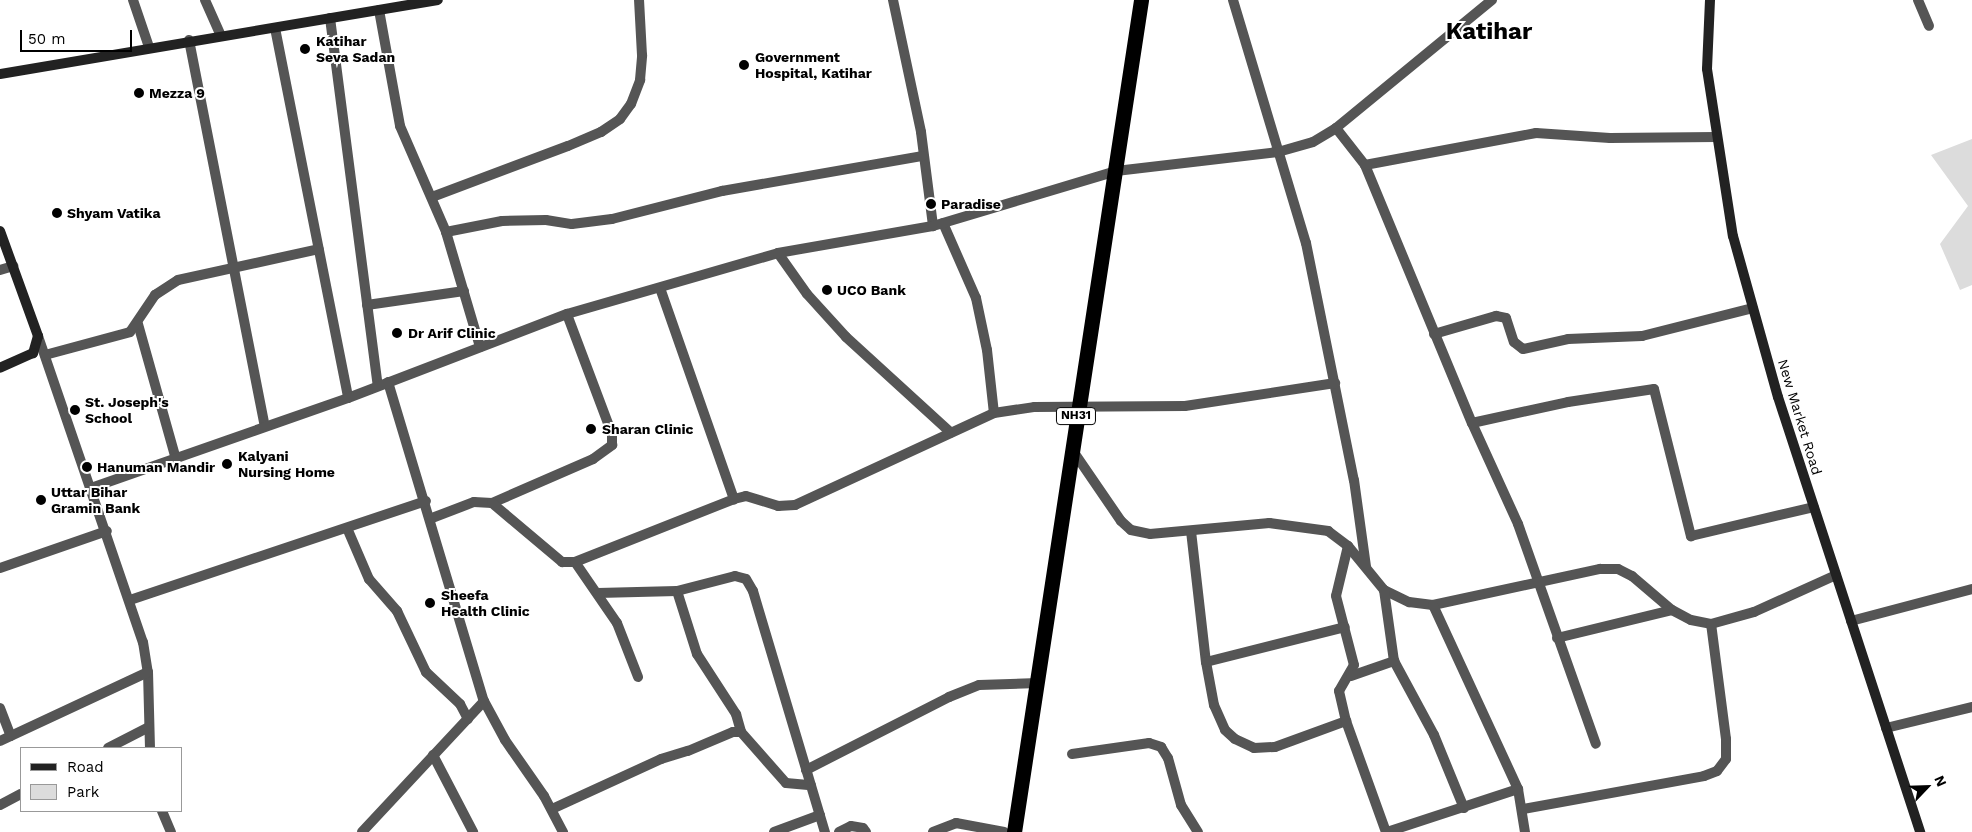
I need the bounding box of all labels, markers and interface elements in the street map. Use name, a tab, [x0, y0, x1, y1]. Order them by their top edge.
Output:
district label: Katihar	[1446, 18, 1532, 46]
scale bar	[22, 20, 135, 52]
text: 50 m	[28, 30, 65, 48]
place label: Katihar Seva Sadan	[316, 33, 395, 65]
marker: Katihar Seva Sadan	[298, 42, 312, 56]
place label: Government Hospital, Katihar	[755, 49, 872, 82]
marker: Government Hospital, Katihar	[737, 58, 751, 72]
place label: Mezza 9	[149, 85, 205, 101]
marker: Mezza 9	[133, 87, 145, 99]
place label: Paradise	[941, 196, 1001, 212]
marker: Paradise	[925, 198, 937, 210]
place label: Shyam Vatika	[67, 205, 161, 221]
marker: Shyam Vatika	[51, 207, 63, 219]
place label: UCO Bank	[837, 282, 906, 298]
marker: UCO Bank	[821, 284, 833, 296]
place label: Dr Arif Clinic	[408, 325, 496, 341]
marker: Dr Arif Clinic	[390, 326, 404, 340]
street label: New Market Road	[1774, 357, 1826, 477]
place label: St. Joseph's School	[85, 394, 169, 427]
marker: St. Joseph's School	[69, 404, 81, 416]
road number: NH31	[1055, 406, 1097, 426]
place label: Sharan Clinic	[602, 421, 693, 437]
marker: Sharan Clinic	[584, 422, 598, 436]
place label: Kalyani Nursing Home	[238, 448, 335, 481]
marker: Kalyani Nursing Home	[220, 457, 234, 471]
place label: Hanuman Mandir	[97, 459, 215, 475]
marker: Hanuman Mandir	[81, 461, 93, 473]
place label: Uttar Bihar Gramin Bank	[51, 484, 140, 516]
marker: Uttar Bihar Gramin Bank	[35, 494, 47, 506]
place label: Sheefa Health Clinic	[441, 587, 530, 620]
marker: Sheefa Health Clinic	[423, 596, 437, 610]
legend	[20, 747, 182, 812]
text: Road	[67, 758, 104, 776]
north arrow	[1902, 762, 1952, 812]
text: N	[1931, 773, 1950, 789]
text: Park	[67, 783, 99, 801]

